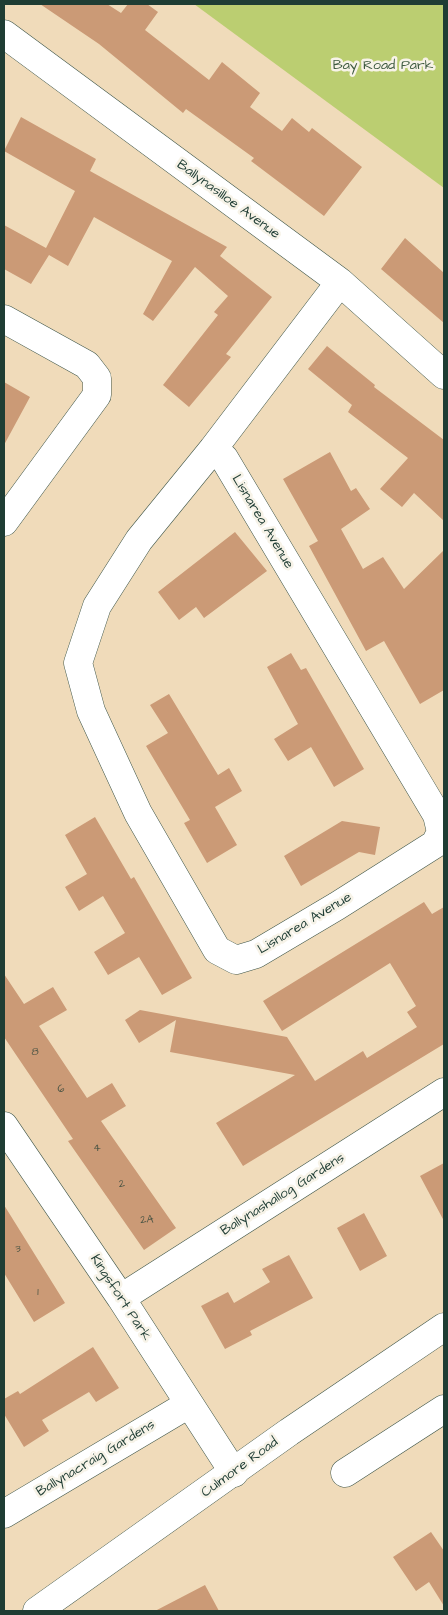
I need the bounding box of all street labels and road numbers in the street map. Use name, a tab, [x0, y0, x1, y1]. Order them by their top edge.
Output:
street label: Ballynasilloe Avenue	[173, 157, 283, 243]
street label: Lisnarea Avenue	[227, 472, 297, 572]
street label: Lisnarea Avenue	[255, 889, 355, 959]
street label: Ballynashallog Gardens	[218, 1150, 348, 1240]
street label: Kingsfort Park	[86, 1252, 154, 1344]
street label: Ballynacraig Gardens	[34, 1417, 158, 1501]
street label: Culmore Road	[198, 1434, 282, 1502]

